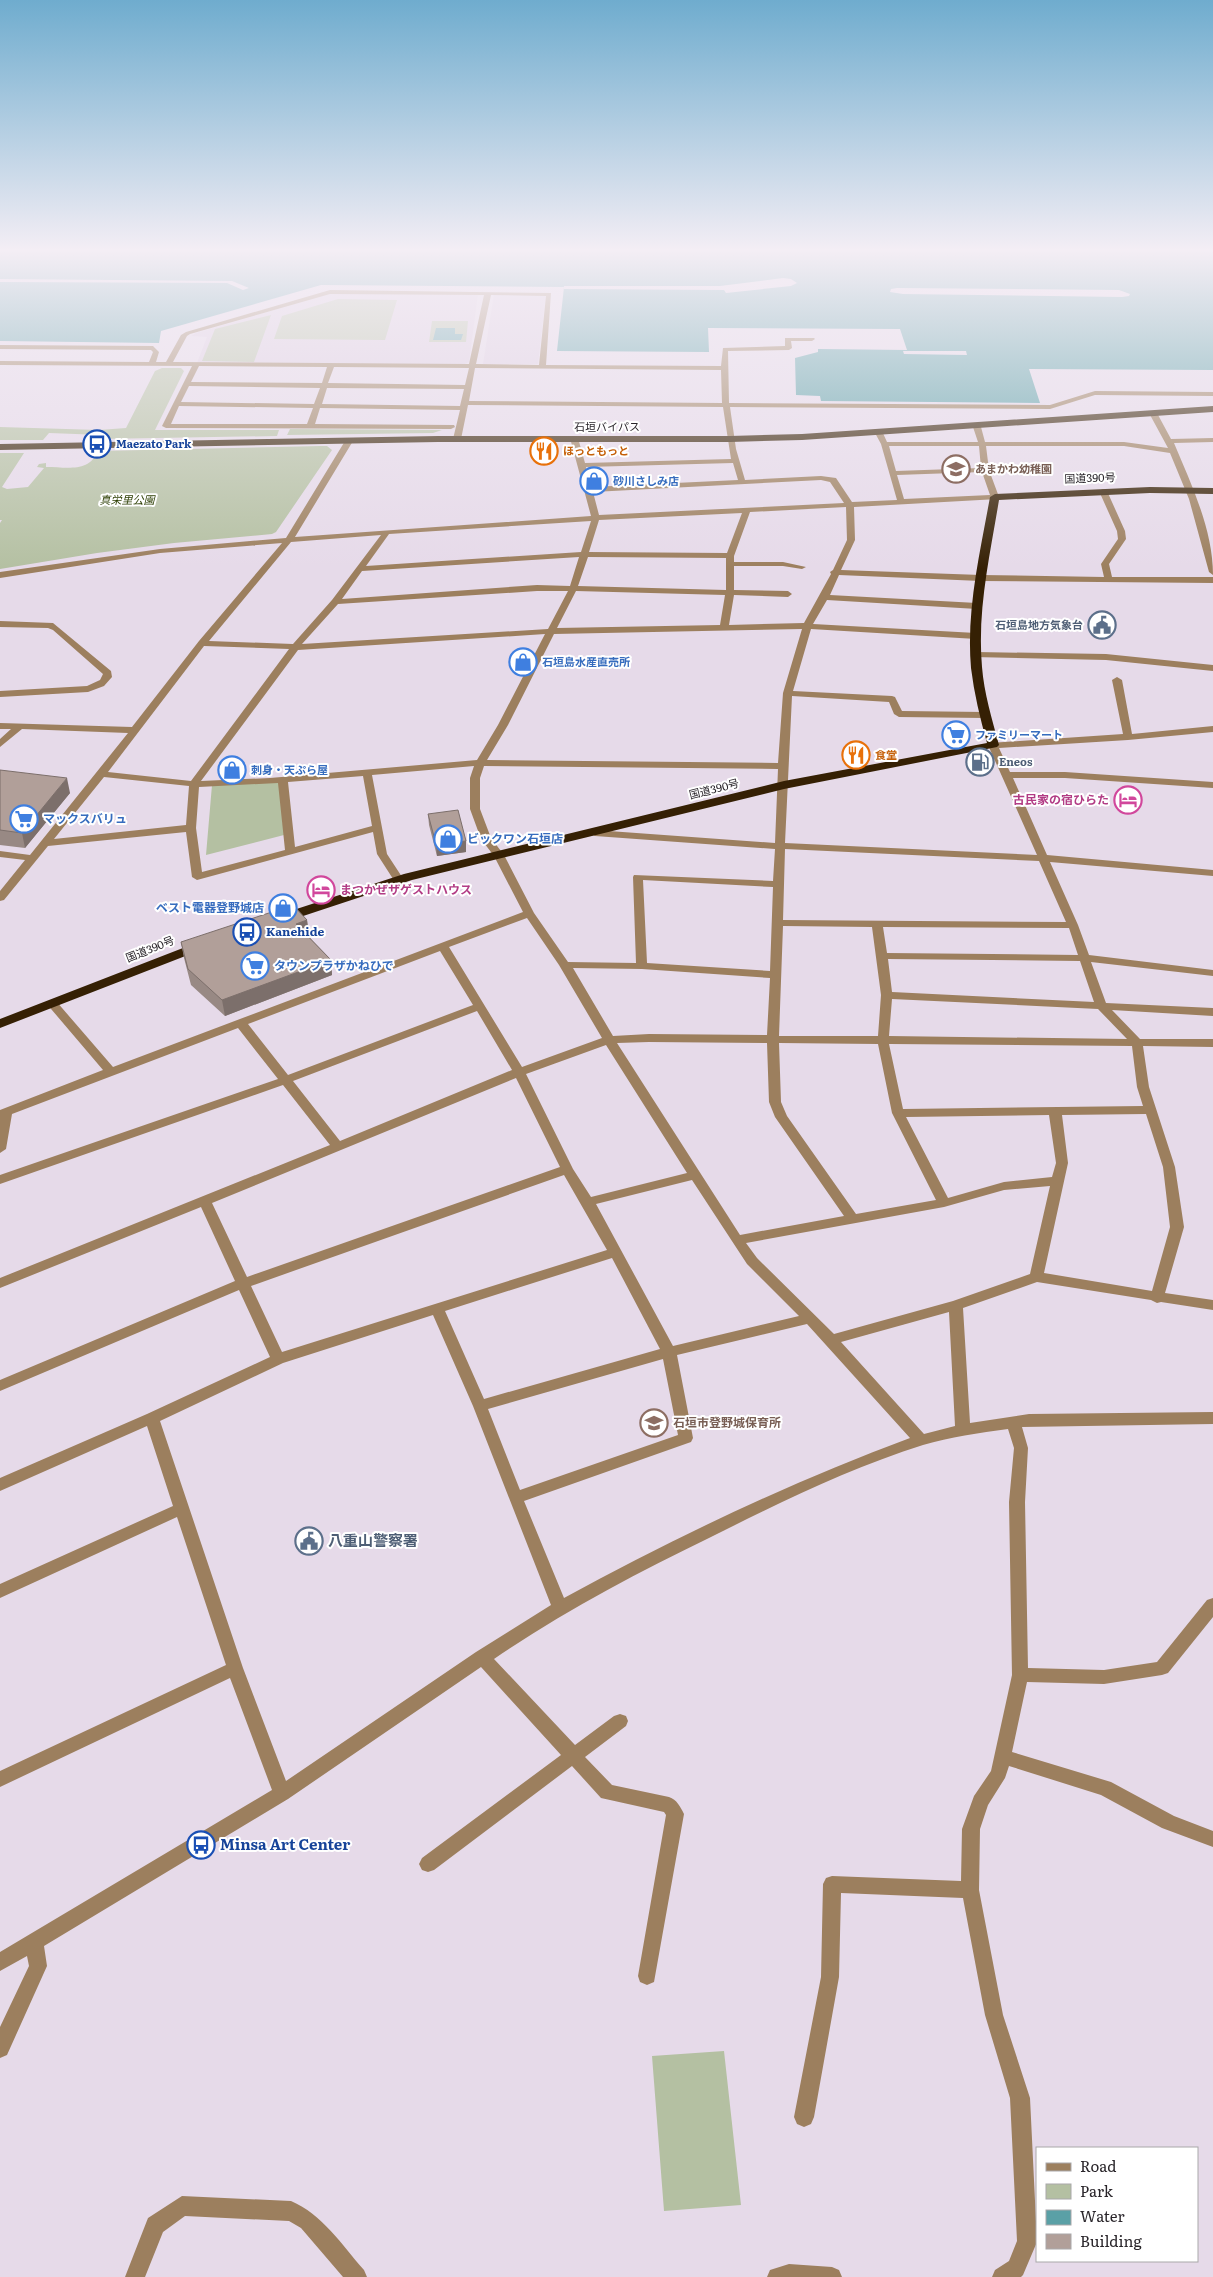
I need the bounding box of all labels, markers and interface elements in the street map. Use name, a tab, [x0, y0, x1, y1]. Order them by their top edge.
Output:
street label: 石垣バイパス	[574, 418, 640, 434]
bus stop icon: Maezato Park	[82, 429, 112, 459]
place label: Maezato Park	[116, 435, 192, 451]
restaurant icon: ほっともっと	[529, 436, 559, 466]
place label: ほっともっと	[563, 442, 629, 458]
school or university icon: あまかわ幼稚園	[941, 454, 971, 484]
place label: あまかわ幼稚園	[975, 460, 1052, 476]
shop icon: 砂川さしみ店	[579, 466, 609, 496]
street label: 国道390号	[1064, 468, 1116, 486]
place label: 砂川さしみ店	[613, 472, 679, 488]
park label: 真栄里公園	[100, 491, 156, 507]
public building icon: 石垣島地方気象台	[1087, 610, 1117, 640]
place label: 石垣島地方気象台	[995, 616, 1083, 632]
shop icon: 石垣島水産直売所	[508, 647, 538, 677]
place label: 石垣島水産直売所	[542, 653, 630, 669]
supermarket icon: ファミリーマート	[941, 720, 971, 750]
place label: ファミリーマート	[975, 726, 1063, 742]
restaurant icon: 食堂	[841, 740, 871, 770]
place label: 食堂	[875, 746, 897, 762]
fuel station icon: Eneos	[965, 747, 995, 777]
place label: Eneos	[999, 753, 1033, 769]
shop icon: 刺身・天ぷら屋	[217, 755, 247, 785]
place label: 刺身・天ぷら屋	[251, 761, 328, 777]
street label: 国道390号	[687, 774, 740, 802]
hotel icon: 古民家の宿ひらた	[1113, 785, 1143, 815]
place label: 古民家の宿ひらた	[1013, 790, 1109, 808]
supermarket icon: マックスバリュ	[9, 804, 39, 834]
place label: マックスバリュ	[43, 809, 127, 827]
shop icon: ビックワン石垣店	[433, 824, 463, 854]
place label: ビックワン石垣店	[467, 829, 563, 847]
hotel icon: まつかぜザゲストハウス	[306, 875, 336, 905]
place label: まつかぜザゲストハウス	[340, 880, 472, 898]
shop icon: ベスト電器登野城店	[268, 893, 298, 923]
place label: ベスト電器登野城店	[156, 898, 264, 916]
bus stop icon: Kanehide	[232, 917, 262, 947]
place label: Kanehide	[266, 922, 325, 940]
street label: 国道390号	[123, 931, 176, 965]
supermarket icon: タウンプラザかねひで	[240, 951, 270, 981]
place label: タウンプラザかねひで	[274, 956, 394, 974]
school or university icon: 石垣市登野城保育所	[639, 1408, 669, 1438]
place label: 石垣市登野城保育所	[673, 1413, 781, 1431]
public building icon: 八重山警察署	[294, 1526, 324, 1556]
place label: 八重山警察署	[328, 1528, 418, 1551]
bus stop icon: Minsa Art Center	[186, 1830, 216, 1860]
place label: Minsa Art Center	[220, 1832, 350, 1855]
legend	[1036, 2147, 1198, 2262]
text: Road	[1080, 2154, 1116, 2177]
text: Park	[1080, 2179, 1114, 2202]
text: Water	[1080, 2204, 1125, 2227]
text: Building	[1080, 2229, 1142, 2252]

